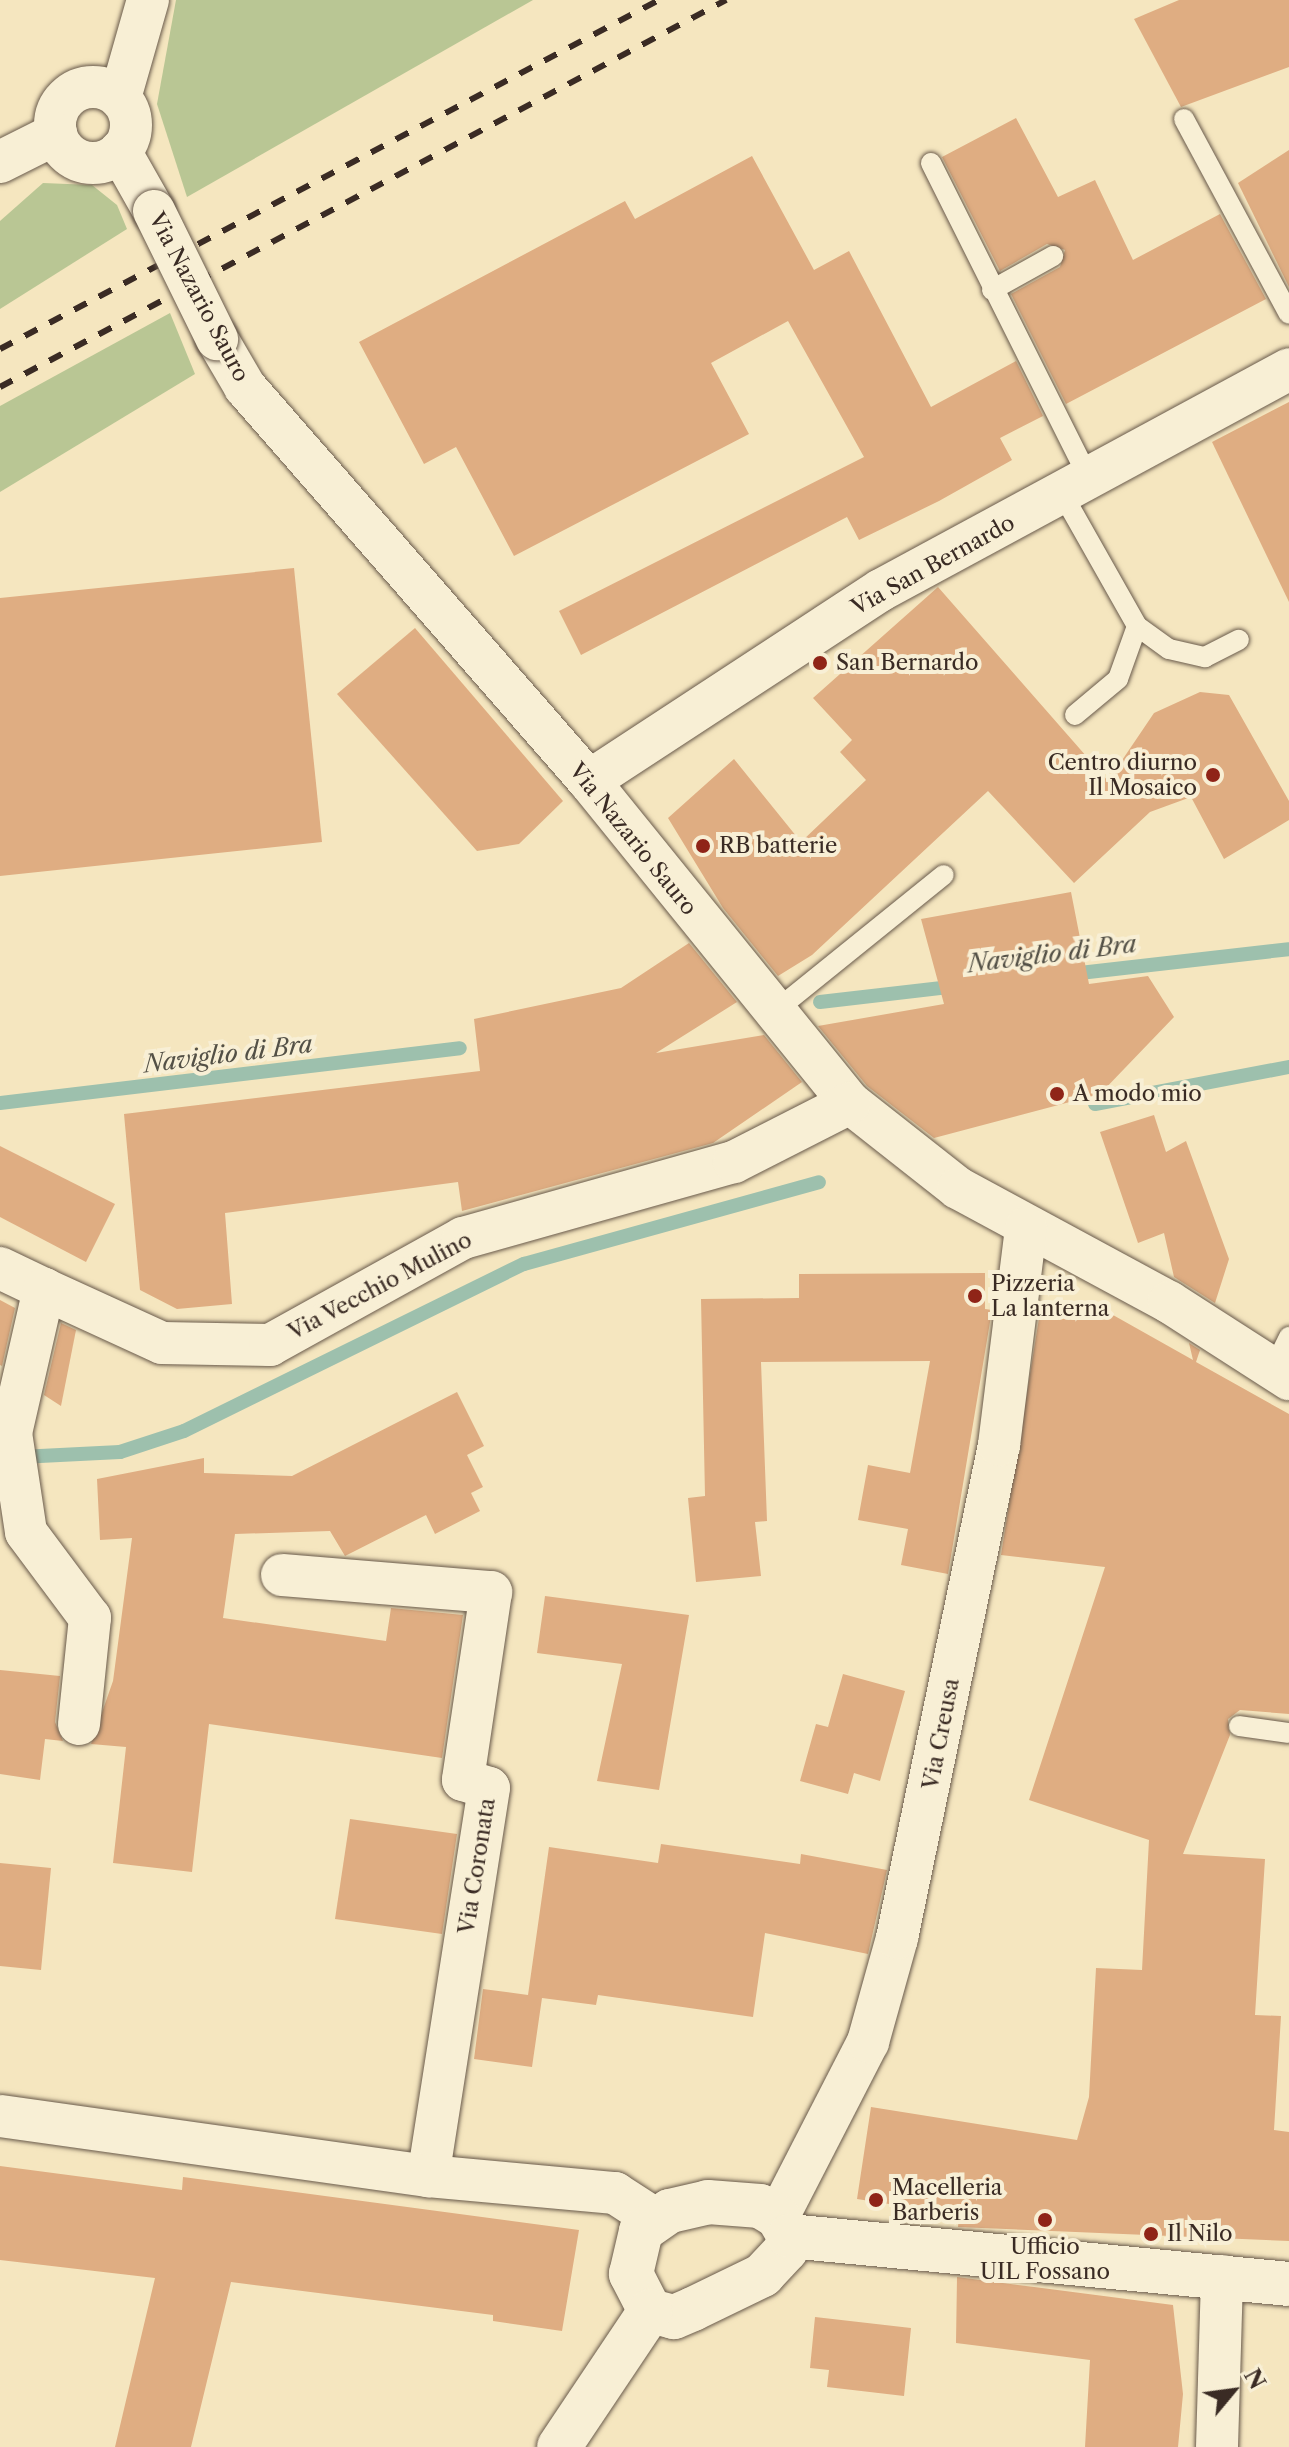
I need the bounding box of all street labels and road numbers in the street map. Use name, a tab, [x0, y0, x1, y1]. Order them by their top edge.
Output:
street label: Via Nazario Sauro	[143, 208, 255, 386]
street label: Via San Bernardo	[847, 509, 1019, 621]
street label: Via Nazario Sauro	[564, 758, 702, 920]
street label: Via Vecchio Mulino	[283, 1226, 477, 1346]
street label: Via Creusa	[917, 1676, 965, 1792]
street label: Via Coronata	[453, 1796, 501, 1936]

